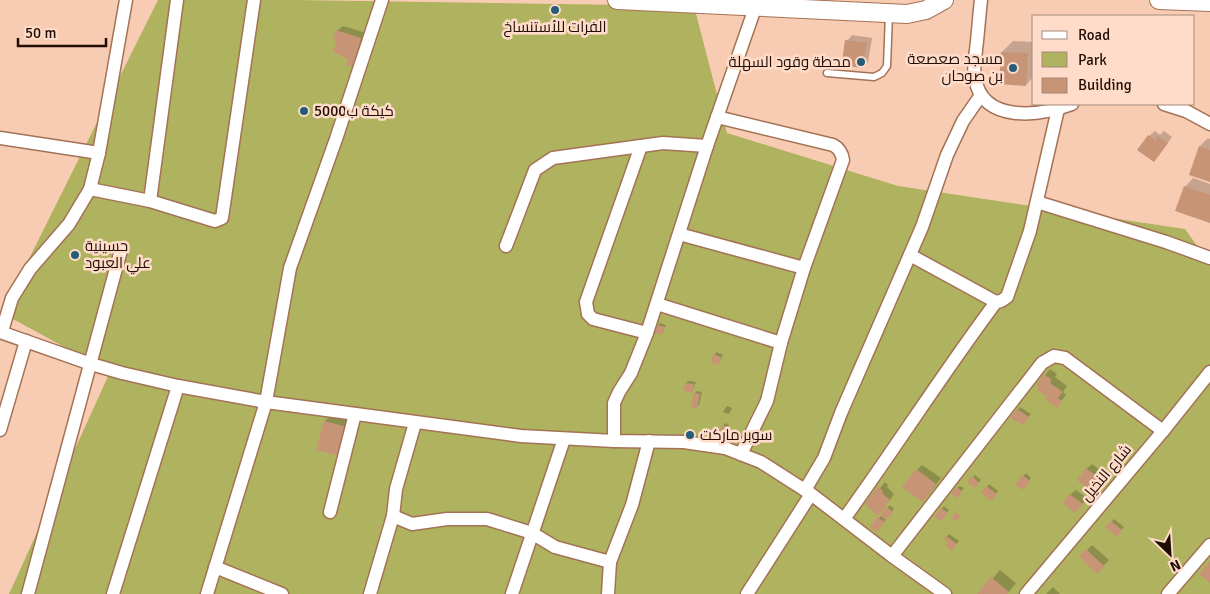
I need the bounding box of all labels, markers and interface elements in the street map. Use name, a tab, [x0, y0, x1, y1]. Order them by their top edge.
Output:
marker: الفرات للأستنساخ	[549, 4, 561, 16]
scale bar	[18, 15, 105, 47]
legend	[1032, 15, 1195, 105]
place label: الفرات للأستنساخ	[504, 18, 606, 38]
text: 50 m	[25, 24, 56, 42]
text: Road	[1078, 26, 1110, 44]
place label: مسجد صعصعة بن صوحان	[907, 50, 1003, 86]
text: Park	[1078, 51, 1107, 69]
place label: محطة وقود السهلة	[728, 53, 851, 72]
marker: محطة وقود السهلة	[855, 56, 867, 68]
marker: مسجد صعصعة بن صوحان	[1007, 62, 1019, 74]
text: Building	[1078, 76, 1132, 94]
place label: كيكة ب5000	[314, 102, 394, 120]
marker: كيكة ب5000	[298, 105, 310, 117]
place label: حسينية علي العبود	[85, 237, 151, 275]
marker: حسينية علي العبود	[69, 249, 81, 261]
place label: سوبر ماركت	[700, 426, 773, 444]
marker: سوبر ماركت	[684, 429, 696, 441]
street label: شارع النخيل	[1077, 441, 1137, 506]
north arrow	[1145, 529, 1195, 579]
text: N	[1167, 556, 1183, 575]

